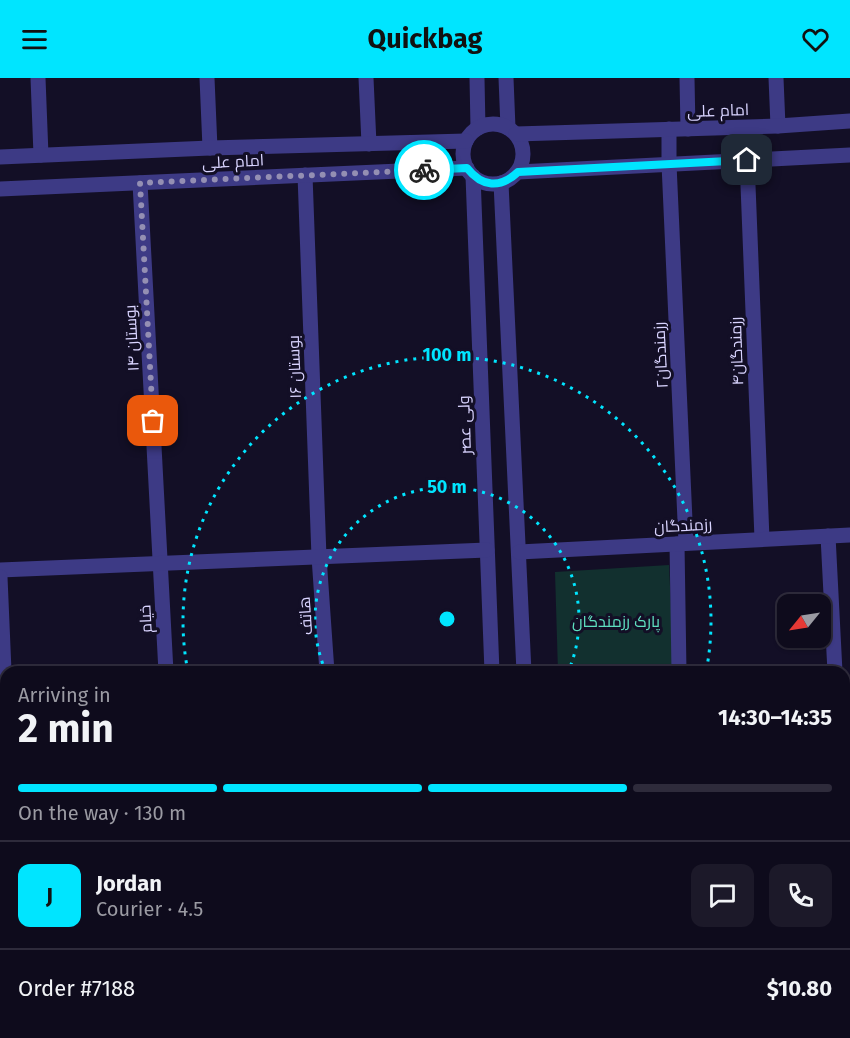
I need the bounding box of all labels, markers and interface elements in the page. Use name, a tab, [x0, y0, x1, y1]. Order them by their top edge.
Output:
icon: menu	[18, 23, 51, 56]
text: Quickbag	[368, 23, 482, 55]
icon: heart	[799, 23, 832, 56]
street label: امام علی	[687, 100, 749, 123]
pin	[721, 134, 772, 185]
courier	[394, 140, 454, 200]
icon: home	[730, 143, 763, 176]
street label: امام علی	[202, 150, 265, 175]
icon: bike	[408, 154, 441, 187]
street label: بوستان ۱۴	[120, 304, 144, 372]
street label: رزمندگان۴	[726, 316, 748, 386]
street label: رزمندگان۲	[649, 321, 673, 389]
street label: بوستان ۱۶	[284, 335, 306, 399]
text: 100 m	[423, 344, 471, 366]
pin	[127, 395, 178, 446]
street label: ولی عصر	[454, 395, 476, 456]
icon: bag	[136, 404, 169, 437]
text: 50 m	[427, 476, 467, 498]
street label: رزمندگان	[653, 514, 713, 538]
north arrow	[777, 594, 831, 648]
map controls	[777, 594, 831, 648]
street label: هاتف	[295, 596, 316, 636]
street label: خیام	[135, 604, 158, 634]
centre of rings	[437, 609, 457, 629]
park label: پارک رزمندگان	[572, 612, 661, 633]
text: Arriving in	[18, 683, 111, 707]
text: 14:30–14:35	[718, 704, 832, 731]
text: 2 min	[18, 706, 114, 752]
text: On the way · 130 m	[18, 801, 186, 825]
button: chat	[691, 864, 754, 927]
button: phone	[769, 864, 832, 927]
text: Jordan	[96, 870, 162, 897]
text: J	[46, 882, 53, 909]
text: Courier · 4.5	[96, 897, 203, 921]
text: Order #7188	[18, 975, 135, 1002]
text: $10.80	[767, 975, 832, 1002]

